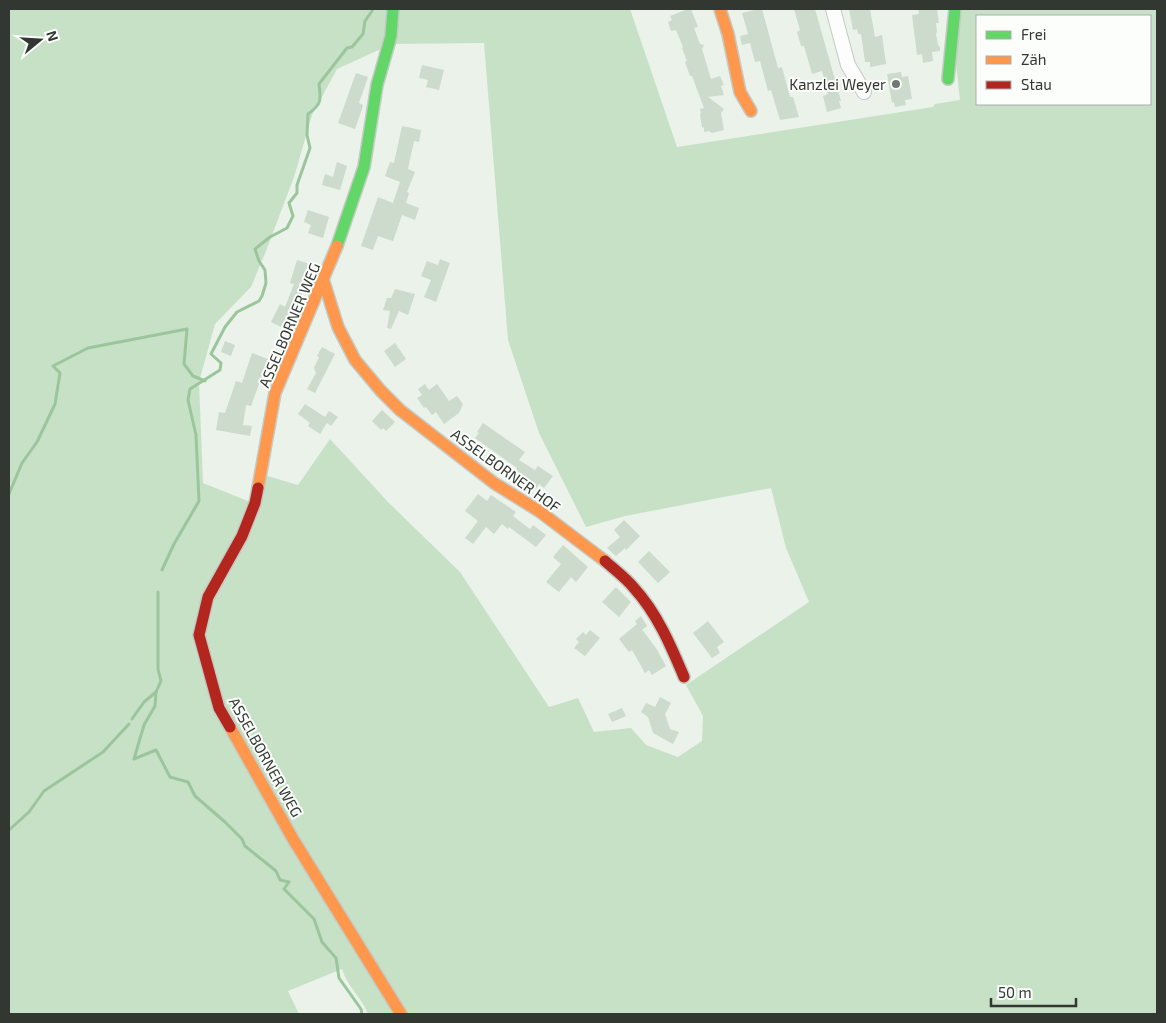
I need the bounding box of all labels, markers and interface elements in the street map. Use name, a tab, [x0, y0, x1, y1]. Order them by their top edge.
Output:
north arrow	[15, 15, 65, 65]
legend	[976, 15, 1151, 105]
text: Frei	[1021, 25, 1046, 43]
text: N	[43, 28, 62, 43]
text: Zäh	[1021, 50, 1046, 68]
place label: Kanzlei Weyer	[789, 75, 886, 93]
text: Stau	[1021, 75, 1052, 93]
marker: Kanzlei Weyer	[890, 78, 902, 90]
street label: ASSELBORNER WEG	[254, 260, 324, 390]
street label: ASSELBORNER HOF	[448, 424, 564, 516]
street label: ASSELBORNER WEG	[226, 694, 306, 820]
scale bar	[991, 976, 1076, 1008]
text: 50 m	[998, 983, 1032, 1001]

